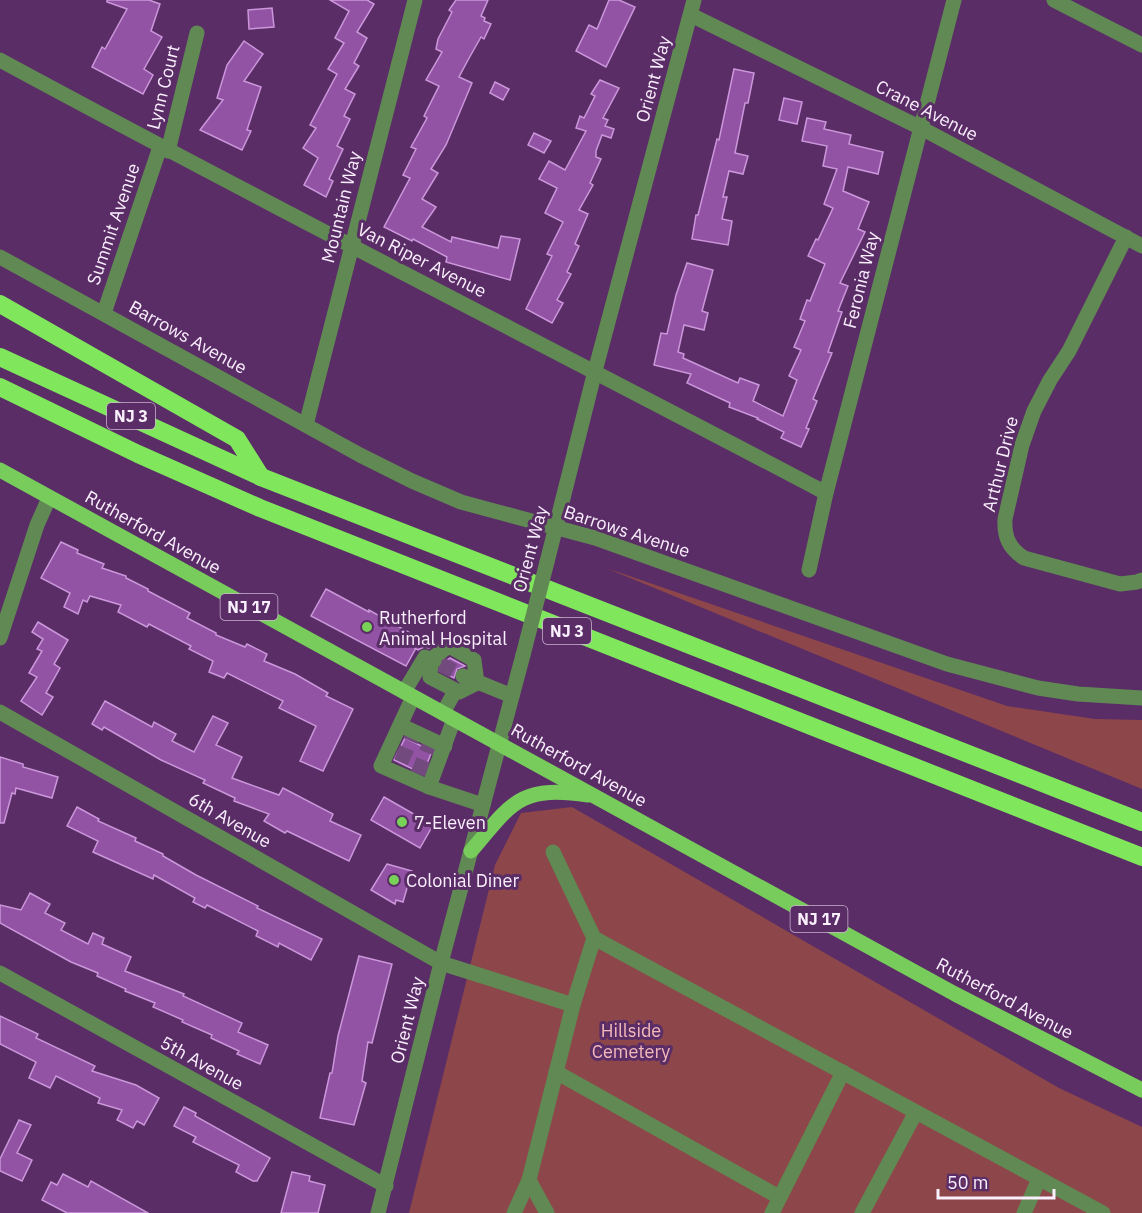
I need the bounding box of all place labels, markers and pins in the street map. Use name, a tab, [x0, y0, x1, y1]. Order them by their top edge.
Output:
place label: Rutherford Animal Hospital	[379, 606, 507, 650]
marker: Rutherford Animal Hospital	[360, 620, 374, 634]
place label: 7-Eleven	[414, 811, 486, 834]
marker: 7-Eleven	[395, 815, 409, 829]
place label: Colonial Diner	[406, 869, 519, 892]
marker: Colonial Diner	[387, 873, 401, 887]

